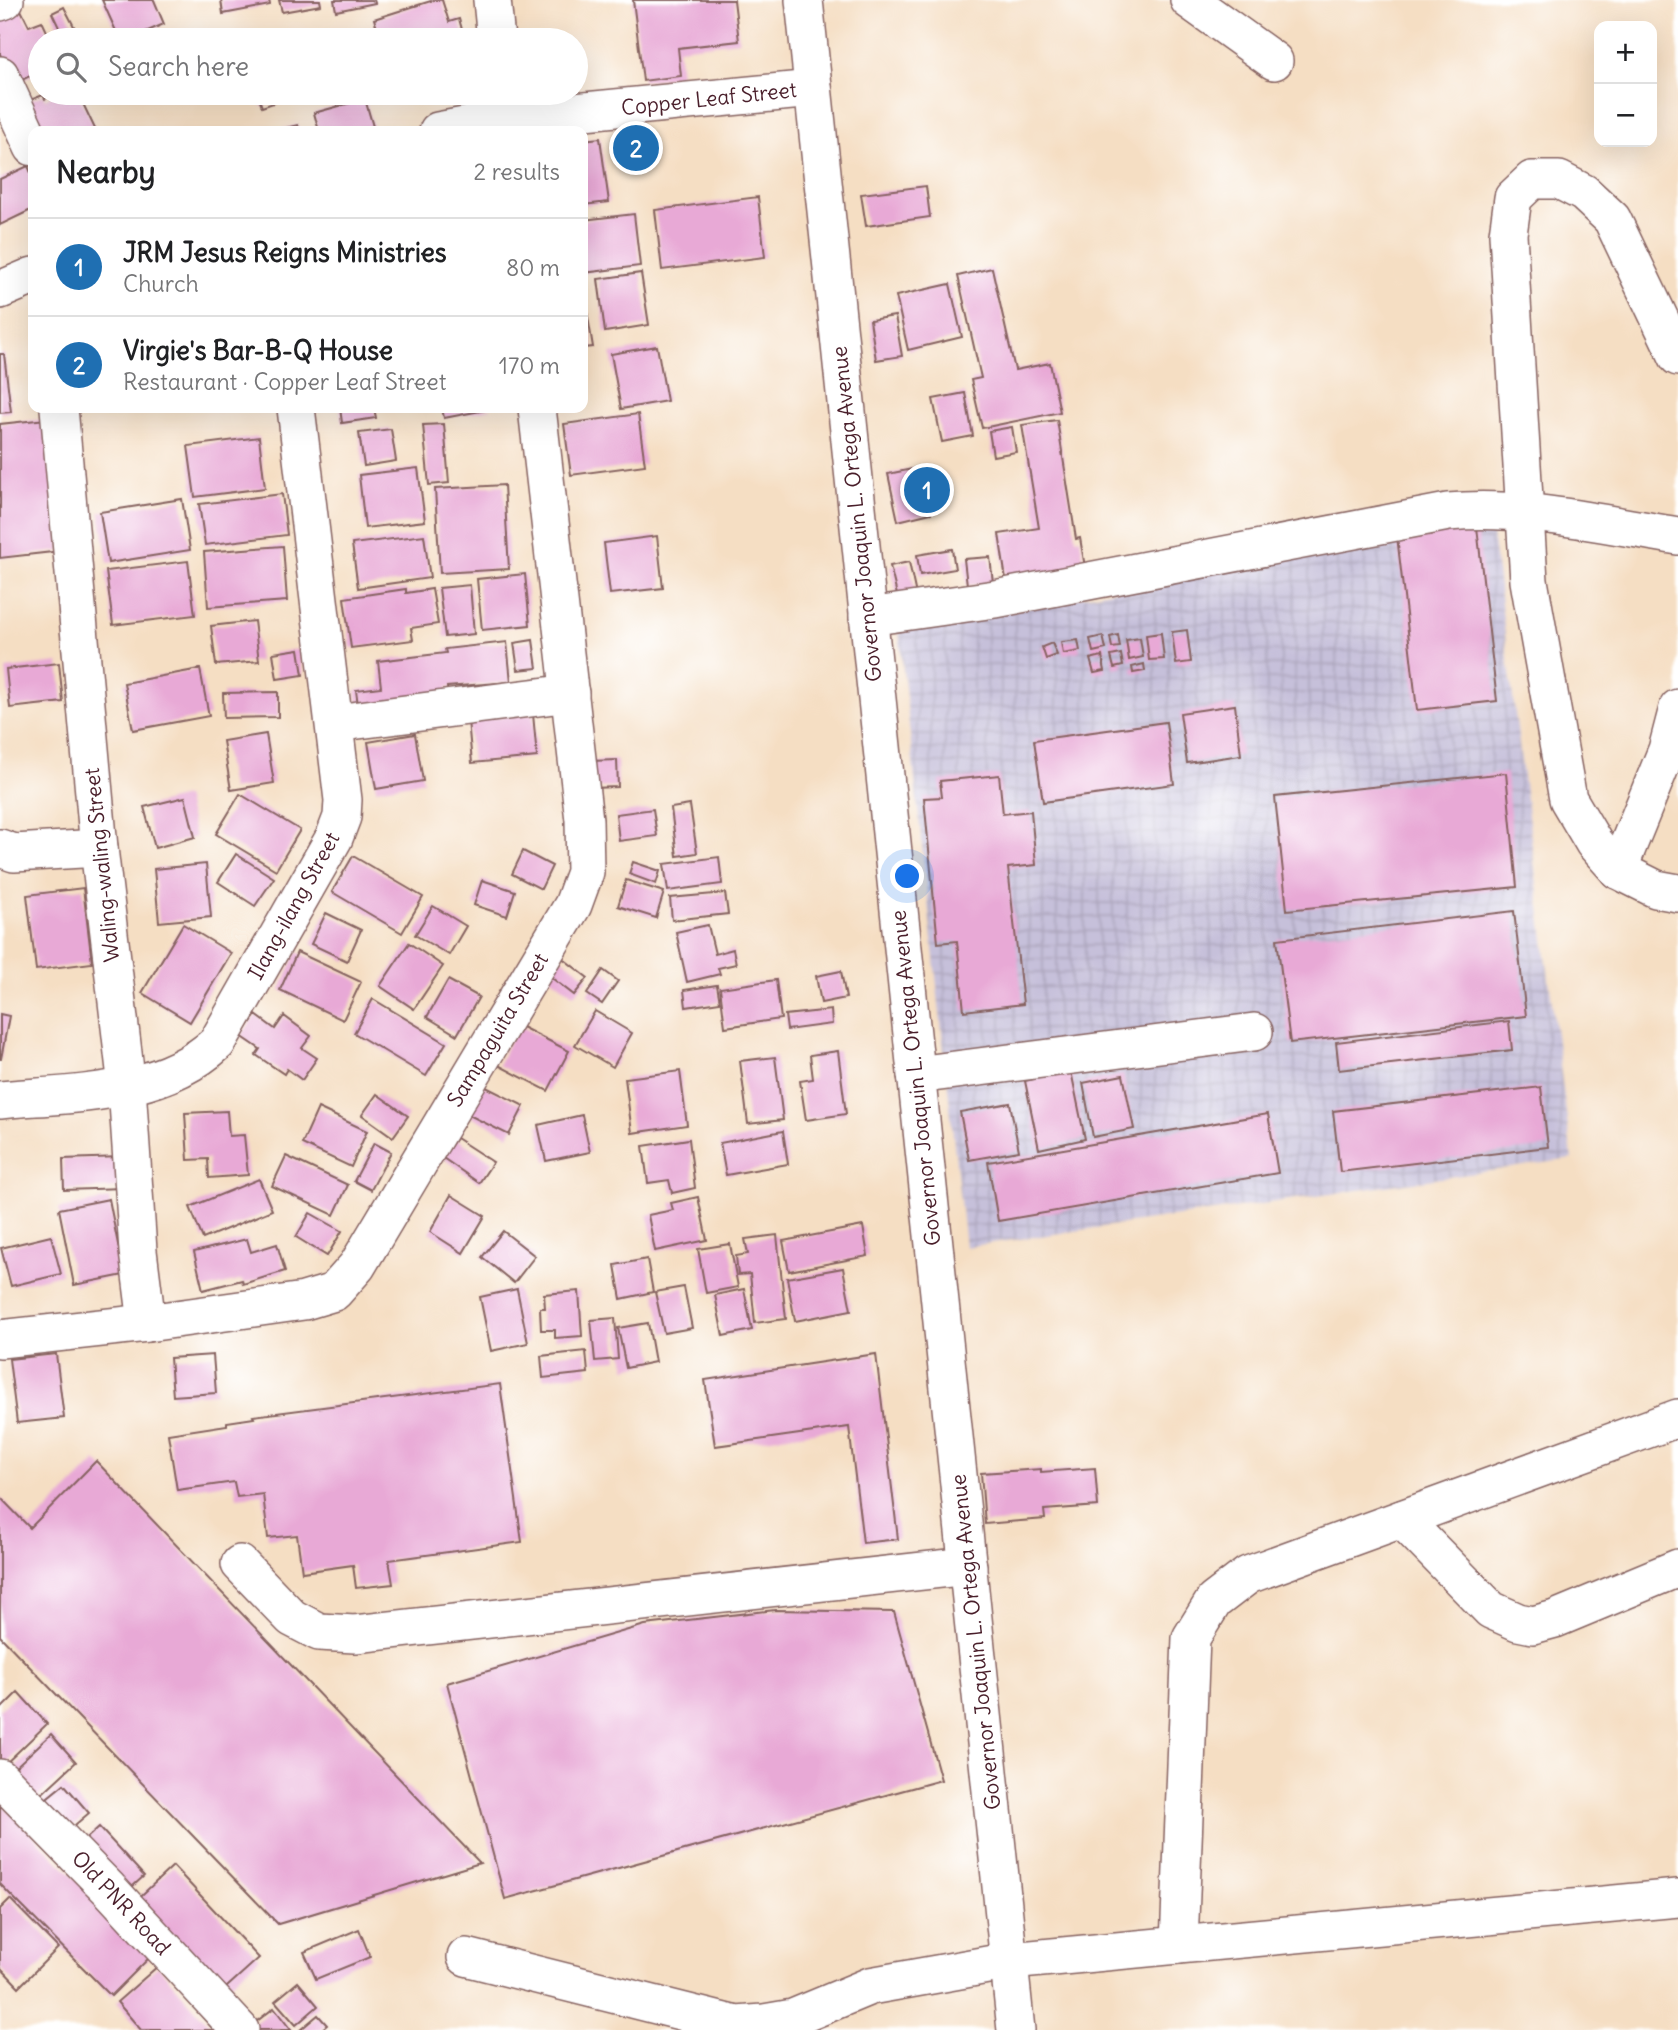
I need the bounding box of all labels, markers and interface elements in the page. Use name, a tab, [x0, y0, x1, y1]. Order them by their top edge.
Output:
map controls	[1594, 21, 1657, 147]
button: +	[1594, 21, 1657, 84]
search box	[28, 28, 588, 105]
icon: search	[52, 48, 90, 86]
text: Search here	[108, 50, 249, 83]
street label: Copper Leaf Street	[620, 76, 798, 121]
button: −	[1594, 84, 1657, 147]
pin: 2	[613, 122, 659, 174]
text: Nearby	[56, 153, 156, 191]
text: 2 results	[474, 157, 560, 186]
text: JRM Jesus Reigns Ministries	[123, 236, 447, 269]
text: 1	[74, 253, 84, 282]
text: 80 m	[506, 253, 560, 282]
text: Church	[123, 269, 199, 298]
text: Virgie's Bar-B-Q House	[123, 334, 393, 367]
street label: Governor Joaquin L. Ortega Avenue	[825, 345, 888, 683]
text: 2	[73, 351, 85, 380]
text: 170 m	[499, 351, 560, 380]
text: Restaurant · Copper Leaf Street	[123, 367, 446, 396]
pin: 1	[904, 464, 950, 516]
street label: Waling-waling Street	[78, 767, 125, 963]
street label: Ilang-ilang Street	[242, 827, 345, 984]
your location	[890, 859, 924, 893]
street label: Governor Joaquin L. Ortega Avenue	[884, 909, 947, 1247]
street label: Sampaguita Street	[441, 948, 554, 1112]
street label: Governor Joaquin L. Ortega Avenue	[944, 1473, 1007, 1811]
street label: Old PNR Road	[66, 1845, 177, 1961]

